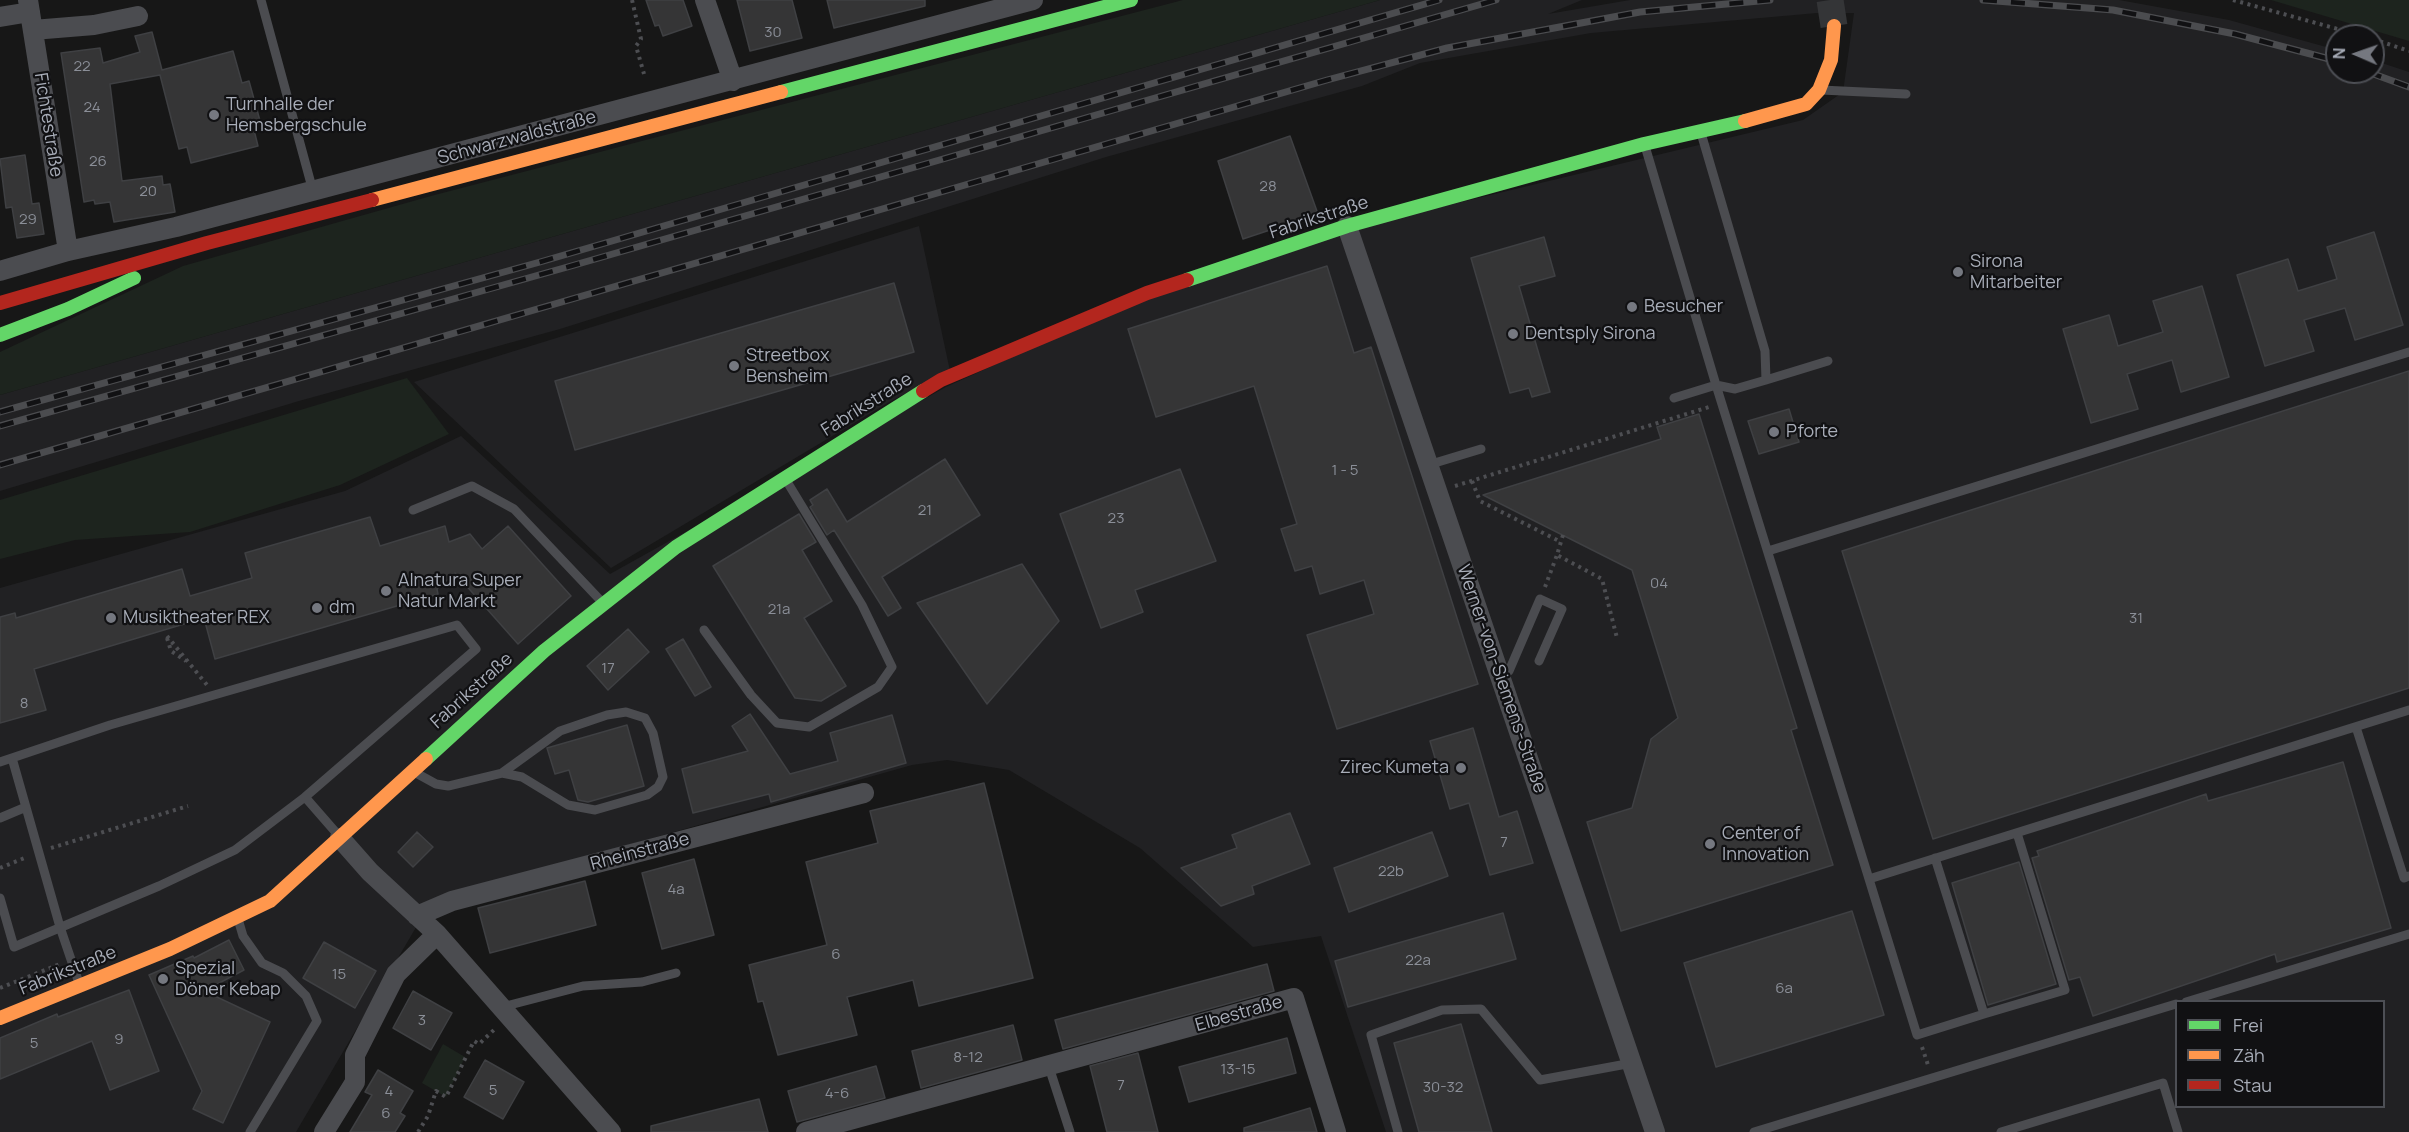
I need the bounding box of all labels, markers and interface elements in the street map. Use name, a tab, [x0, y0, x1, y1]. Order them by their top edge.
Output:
house number: 30	[764, 24, 782, 42]
north arrow	[2325, 24, 2385, 84]
text: N	[2328, 47, 2350, 60]
house number: 22	[73, 58, 91, 76]
street label: Fichtestraße	[29, 71, 67, 179]
place label: Turnhalle der Hemsbergschule	[226, 94, 367, 136]
house number: 24	[83, 99, 101, 117]
street label: Schwarzwaldstraße	[435, 106, 599, 170]
marker: Turnhalle der Hemsbergschule	[207, 108, 221, 122]
house number: 26	[89, 153, 107, 171]
house number: 28	[1259, 178, 1277, 196]
house number: 20	[139, 183, 157, 201]
street label: Fabrikstraße	[1267, 192, 1371, 244]
house number: 29	[19, 211, 37, 229]
place label: Sirona Mitarbeiter	[1970, 251, 2062, 294]
marker: Sirona Mitarbeiter	[1951, 265, 1965, 279]
place label: Besucher	[1644, 296, 1723, 318]
marker: Besucher	[1625, 300, 1639, 314]
place label: Dentsply Sirona	[1525, 323, 1656, 345]
marker: Dentsply Sirona	[1506, 327, 1520, 341]
place label: Streetbox Bensheim	[746, 345, 829, 388]
marker: Streetbox Bensheim	[727, 359, 741, 373]
street label: Fabrikstraße	[818, 369, 916, 441]
place label: Pforte	[1786, 421, 1838, 443]
marker: Pforte	[1767, 425, 1781, 439]
house number: 1 - 5	[1332, 462, 1358, 480]
house number: 21	[918, 502, 932, 520]
house number: 23	[1108, 510, 1124, 528]
street label: Werner-von-Siemens-Straße	[1452, 562, 1550, 796]
place label: Alnatura Super Natur Markt	[398, 570, 521, 612]
house number: 04	[1650, 575, 1668, 593]
marker: Alnatura Super Natur Markt	[379, 584, 393, 598]
place label: dm	[329, 597, 355, 619]
marker: dm	[310, 601, 324, 615]
house number: 21a	[768, 601, 790, 619]
place label: Musiktheater REX	[123, 607, 270, 629]
house number: 31	[2129, 610, 2143, 628]
marker: Musiktheater REX	[104, 611, 118, 625]
street label: Fabrikstraße	[427, 649, 517, 733]
house number: 17	[601, 660, 615, 678]
house number: 8	[20, 695, 28, 713]
place label: Zirec Kumeta	[1340, 757, 1449, 779]
marker: Zirec Kumeta	[1454, 761, 1468, 775]
place label: Center of Innovation	[1722, 823, 1809, 866]
street label: Rheinstraße	[588, 828, 692, 876]
house number: 7	[1500, 834, 1508, 852]
marker: Center of Innovation	[1703, 837, 1717, 851]
house number: 22b	[1378, 863, 1404, 881]
house number: 4a	[667, 881, 685, 899]
street label: Fabrikstraße	[16, 942, 120, 1000]
house number: 6	[831, 946, 841, 964]
house number: 22a	[1405, 952, 1431, 970]
place label: Spezial Döner Kebap	[175, 958, 281, 1000]
house number: 15	[332, 966, 346, 984]
marker: Spezial Döner Kebap	[156, 972, 170, 986]
house number: 6a	[1775, 980, 1793, 998]
street label: Elbestraße	[1193, 991, 1285, 1037]
legend	[2175, 1000, 2385, 1108]
house number: 3	[418, 1012, 426, 1030]
text: Frei	[2233, 1013, 2263, 1037]
house number: 9	[114, 1031, 124, 1049]
house number: 5	[30, 1035, 38, 1053]
text: Zäh	[2233, 1043, 2265, 1067]
house number: 8-12	[953, 1049, 983, 1067]
house number: 13-15	[1221, 1061, 1255, 1079]
text: Stau	[2233, 1073, 2272, 1097]
house number: 7	[1117, 1077, 1125, 1095]
house number: 30-32	[1423, 1079, 1463, 1097]
house number: 5	[489, 1082, 497, 1100]
house number: 4	[385, 1083, 393, 1101]
house number: 4-6	[825, 1085, 849, 1103]
house number: 6	[381, 1105, 391, 1123]

